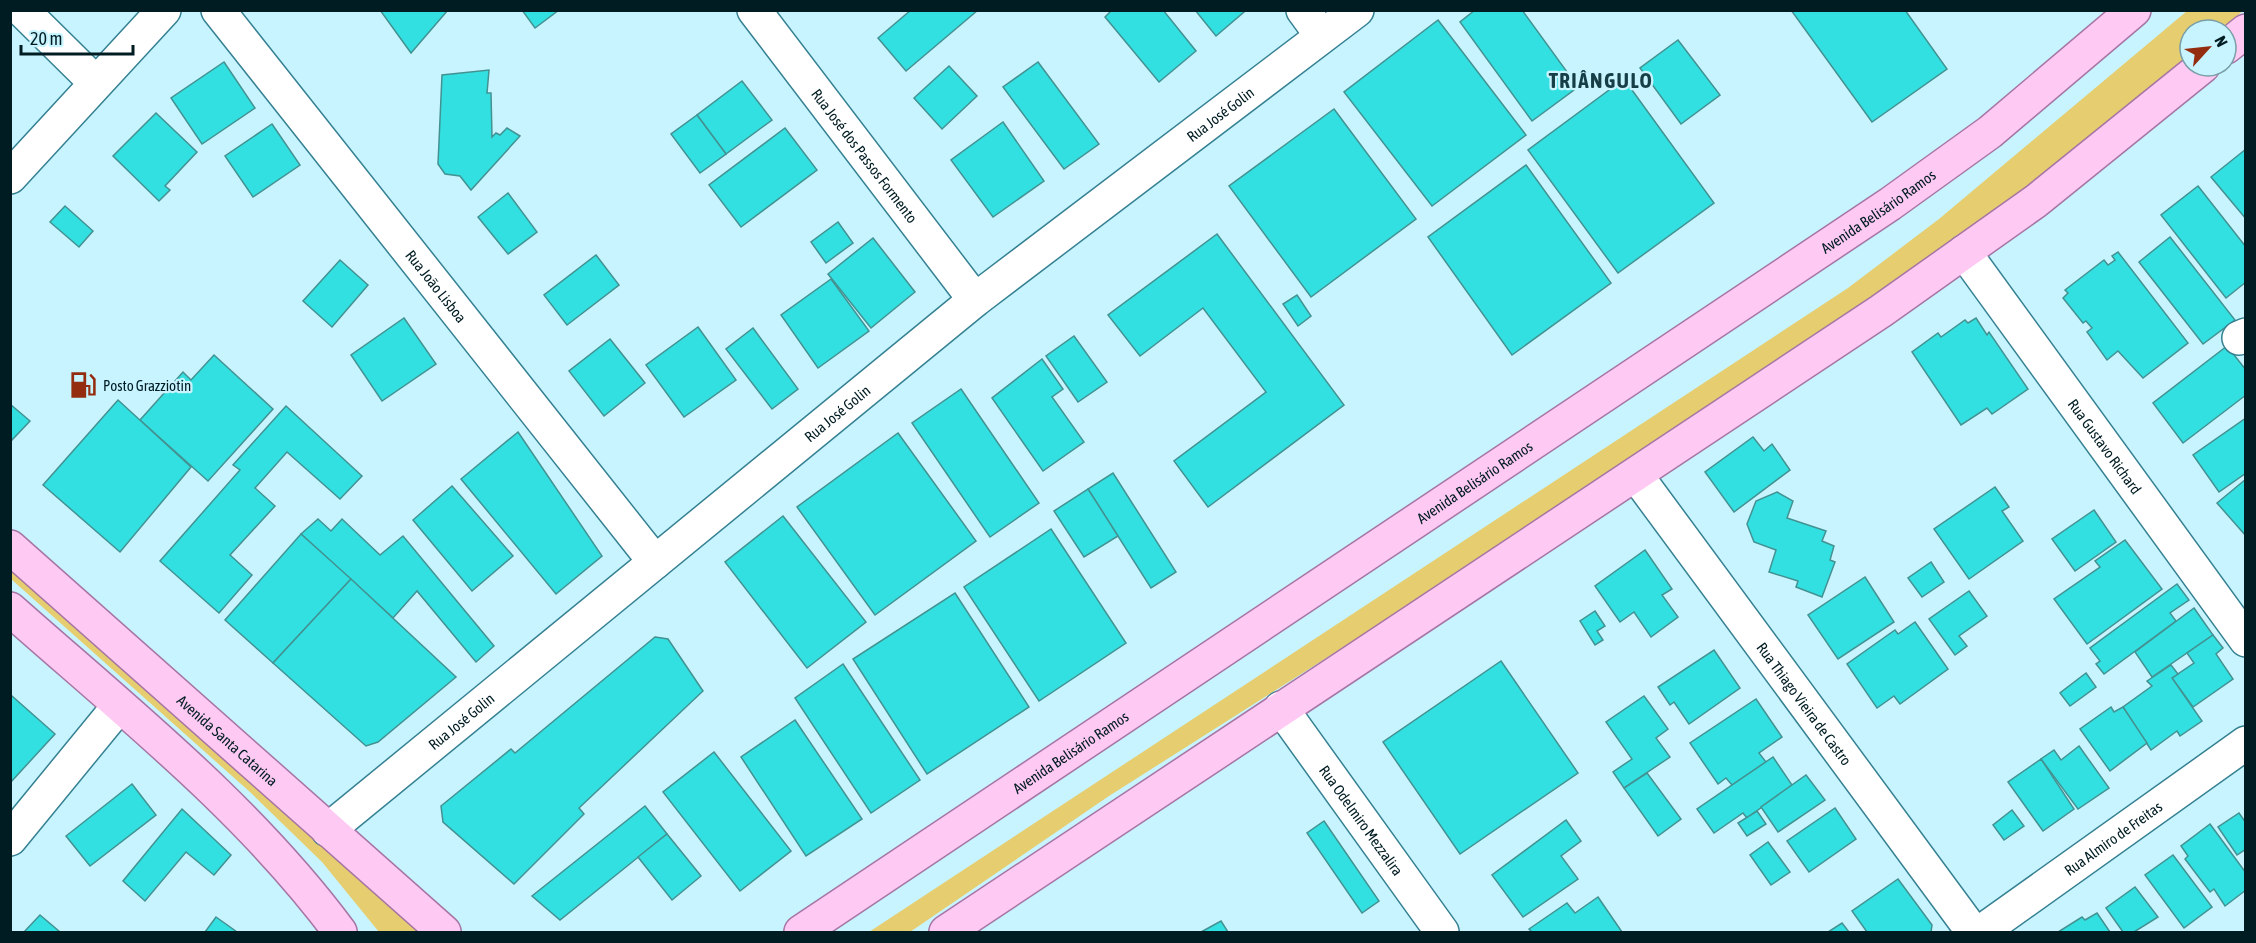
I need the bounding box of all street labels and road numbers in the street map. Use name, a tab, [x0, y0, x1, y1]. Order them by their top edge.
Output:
street label: Rua José Golin	[1183, 83, 1257, 145]
street label: Rua José dos Passos Formento	[809, 85, 921, 226]
street label: Avenida Belisário Ramos	[1817, 166, 1939, 256]
street label: Rua João Lisboa	[403, 246, 470, 326]
street label: Rua José Golin	[801, 381, 873, 445]
street label: Rua Gustavo Richard	[2065, 395, 2145, 497]
street label: Avenida Belisário Ramos	[1413, 437, 1535, 527]
street label: Rua Thiago Vieira de Castro	[1754, 639, 1855, 768]
street label: Rua José Golin	[425, 689, 497, 753]
street label: Avenida Santa Catarina	[174, 691, 281, 789]
street label: Avenida Belisário Ramos	[1009, 707, 1131, 797]
street label: Rua Odelmiro Mezzalira	[1316, 762, 1407, 878]
street label: Rua Almiro de Freitas	[2061, 797, 2165, 879]

